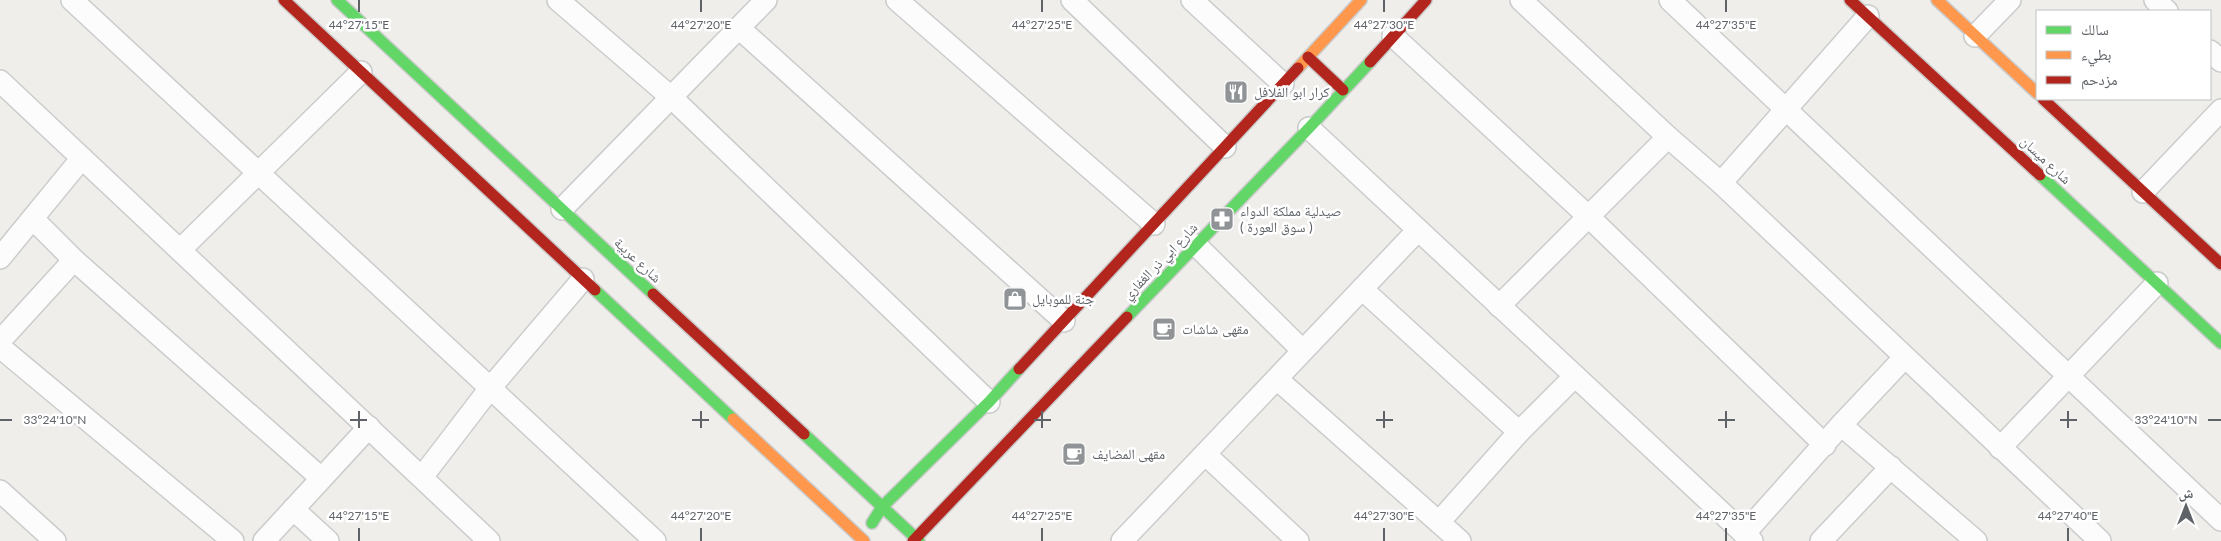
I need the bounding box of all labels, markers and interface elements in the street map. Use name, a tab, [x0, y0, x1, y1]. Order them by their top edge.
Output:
legend	[2036, 10, 2211, 100]
text: 44°27'15"E	[329, 17, 389, 32]
text: 44°27'20"E	[671, 17, 731, 32]
text: 44°27'25"E	[1012, 17, 1072, 32]
text: 44°27'30"E	[1354, 17, 1414, 32]
text: 44°27'35"E	[1696, 17, 1756, 32]
text: سالك	[2081, 20, 2109, 38]
text: بطيء	[2081, 45, 2111, 67]
text: مزدحم	[2081, 70, 2118, 90]
restaurant icon: كرار ابو الفلافل	[1223, 79, 1249, 105]
place label: كرار ابو الفلافل	[1254, 83, 1330, 101]
street label: شارع ميسان	[2016, 132, 2075, 189]
place label: صيدلية مملكة الدواء ( سوق العورة )	[1240, 202, 1341, 236]
pharmacy icon: صيدلية مملكة الدواء ( سوق العورة )	[1209, 206, 1235, 232]
street label: شارع ابي ذر الغفاري	[1119, 219, 1203, 305]
street label: شارع عربية	[610, 234, 665, 287]
shop icon: جنة للموبايل	[1002, 286, 1028, 312]
place label: جنة للموبايل	[1032, 290, 1094, 308]
cafe icon: مقهى شاشات	[1151, 316, 1177, 342]
place label: مقهى شاشات	[1182, 320, 1249, 338]
text: 33°24'10"N	[24, 412, 86, 427]
text: 33°24'10"N	[2135, 412, 2197, 427]
cafe icon: مقهى المضايف	[1061, 441, 1087, 467]
place label: مقهى المضايف	[1092, 445, 1165, 463]
north arrow	[2161, 481, 2211, 531]
text: ش	[2179, 484, 2194, 502]
text: 44°27'15"E	[329, 508, 389, 523]
text: 44°27'20"E	[671, 508, 731, 523]
text: 44°27'25"E	[1012, 508, 1072, 523]
text: 44°27'30"E	[1354, 508, 1414, 523]
text: 44°27'35"E	[1696, 508, 1756, 523]
text: 44°27'40"E	[2038, 508, 2098, 523]

